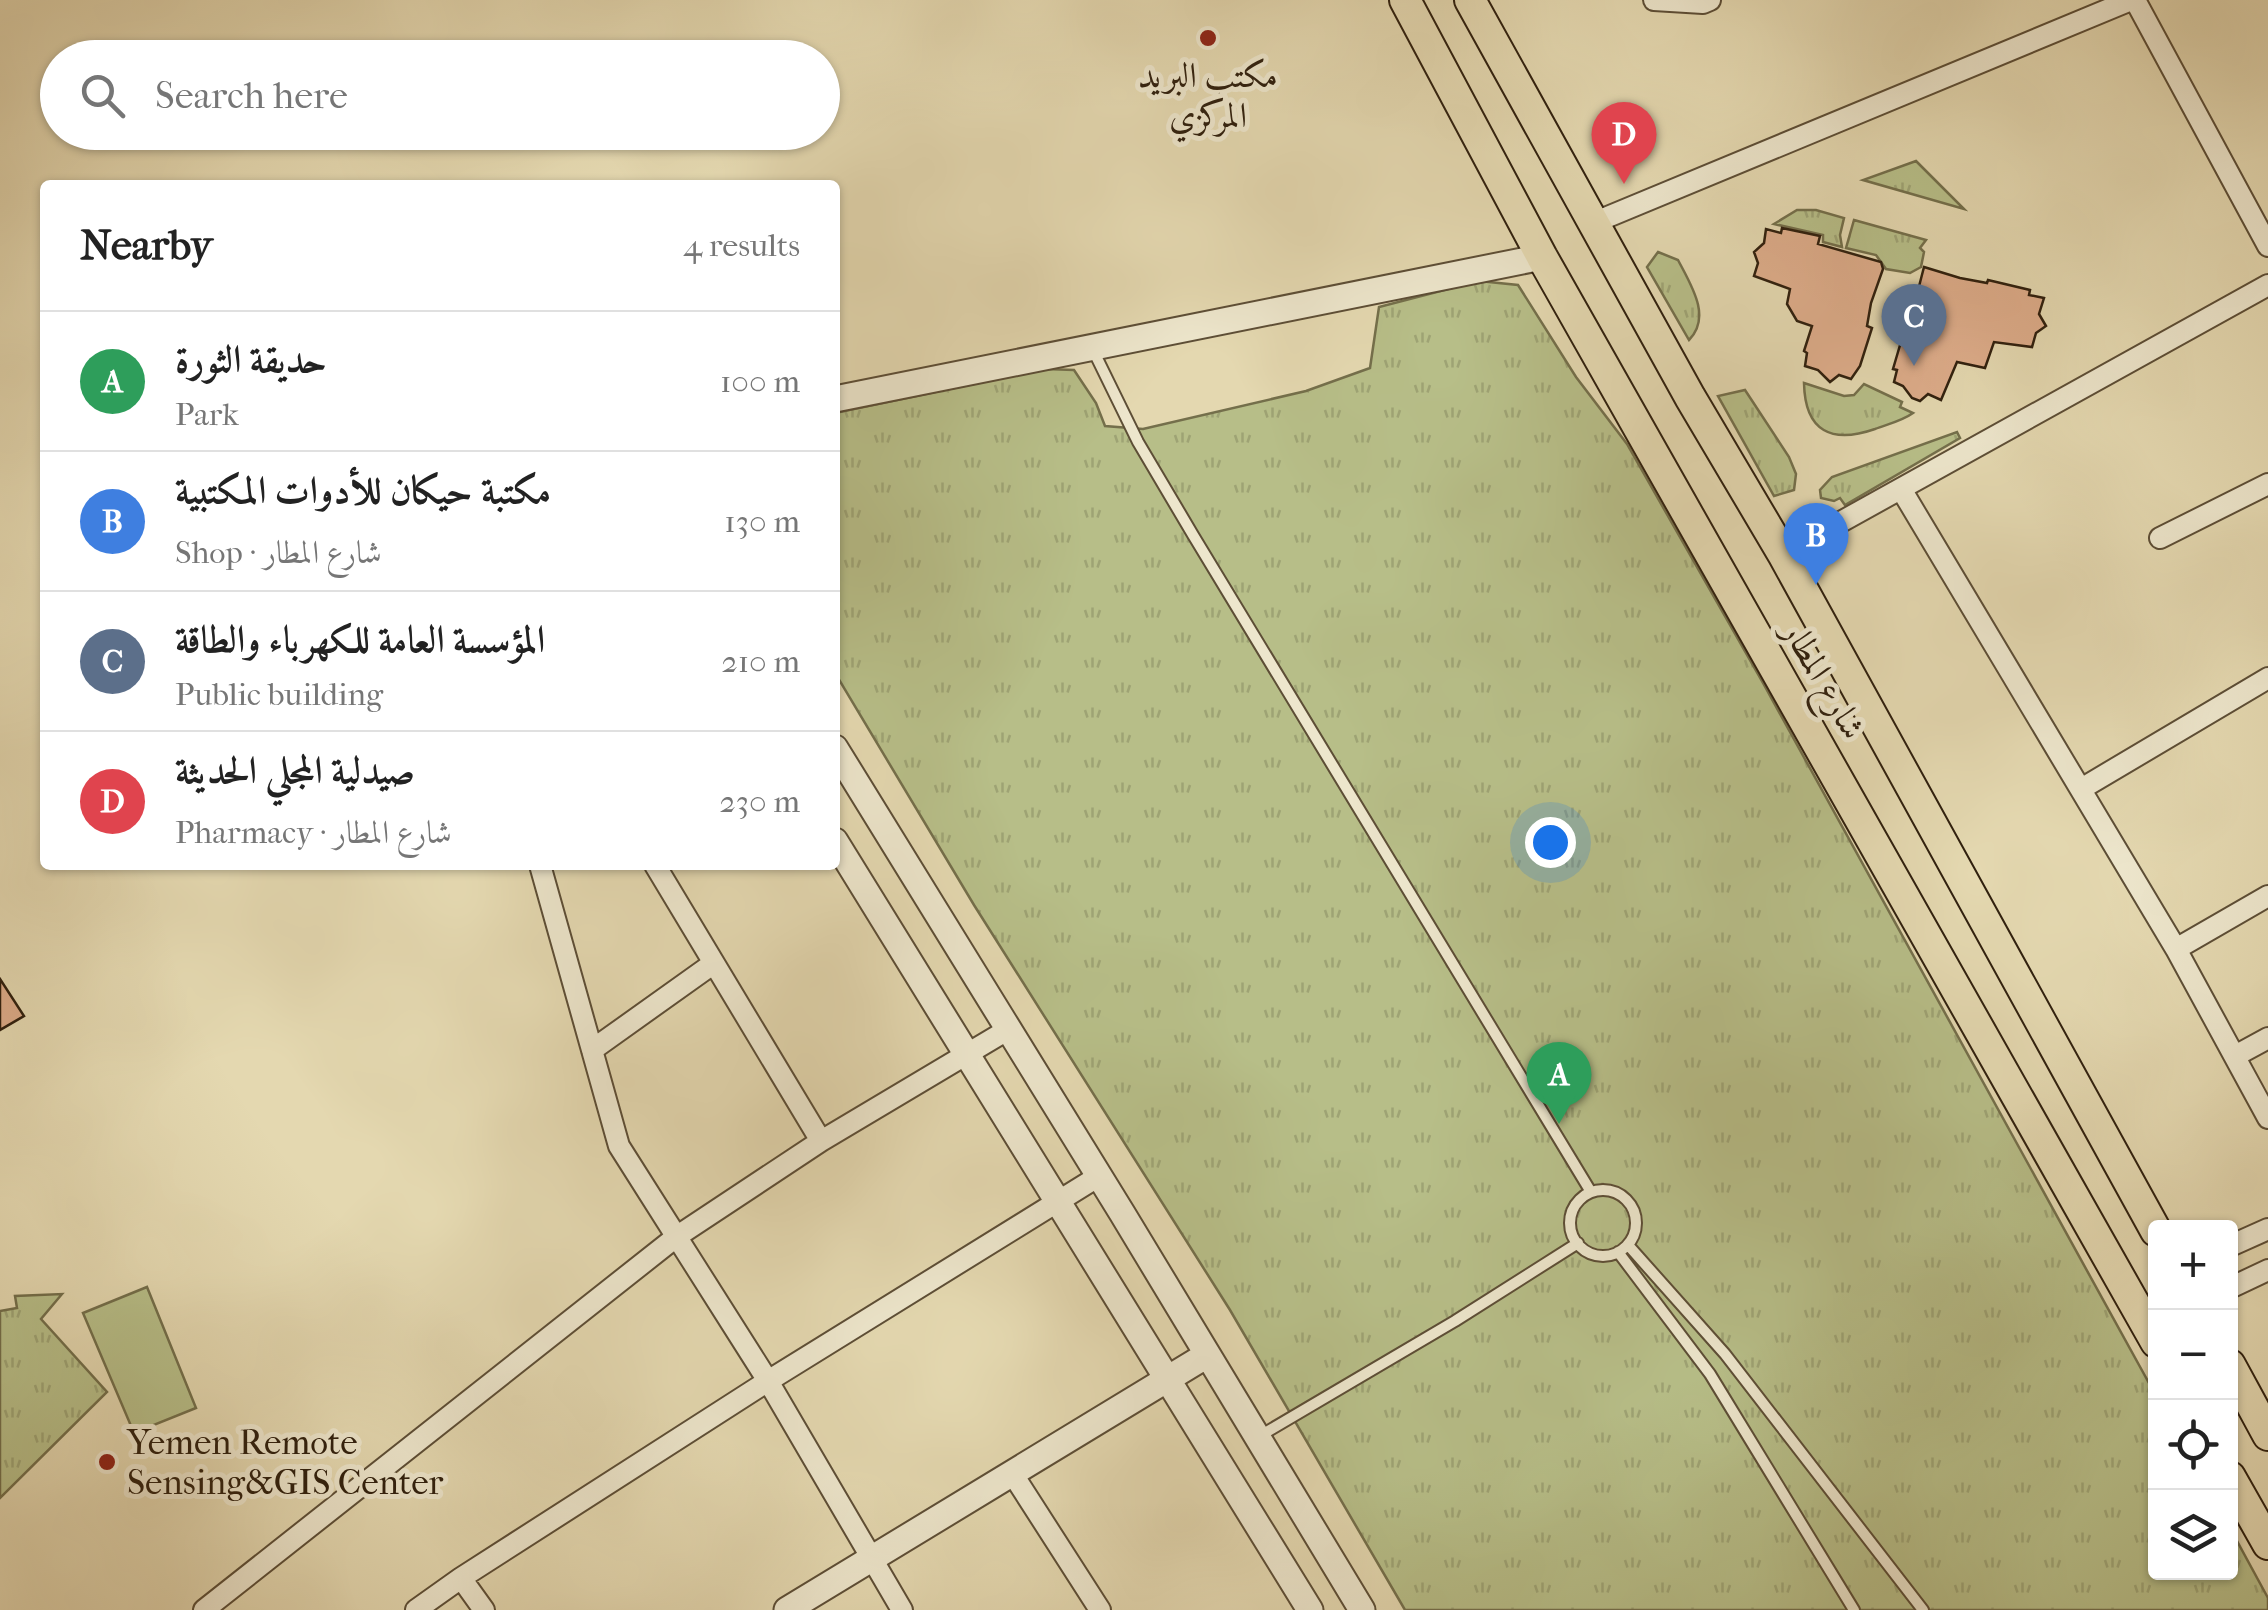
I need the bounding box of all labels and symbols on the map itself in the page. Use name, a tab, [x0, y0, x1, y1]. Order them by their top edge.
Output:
marker: مكتب البريد المركزي	[1197, 27, 1219, 49]
place label: مكتب البريد المركزي	[1138, 55, 1278, 143]
pin: D	[1592, 101, 1656, 184]
pin: C	[1882, 284, 1946, 366]
pin: B	[1784, 502, 1848, 585]
street label: شارع المطار	[1765, 611, 1874, 750]
your location	[1525, 817, 1576, 868]
pin: A	[1526, 1042, 1592, 1124]
place label: Yemen Remote Sensing&GIS Center	[126, 1422, 443, 1503]
marker: Yemen Remote Sensing&GIS Center	[96, 1451, 118, 1473]

